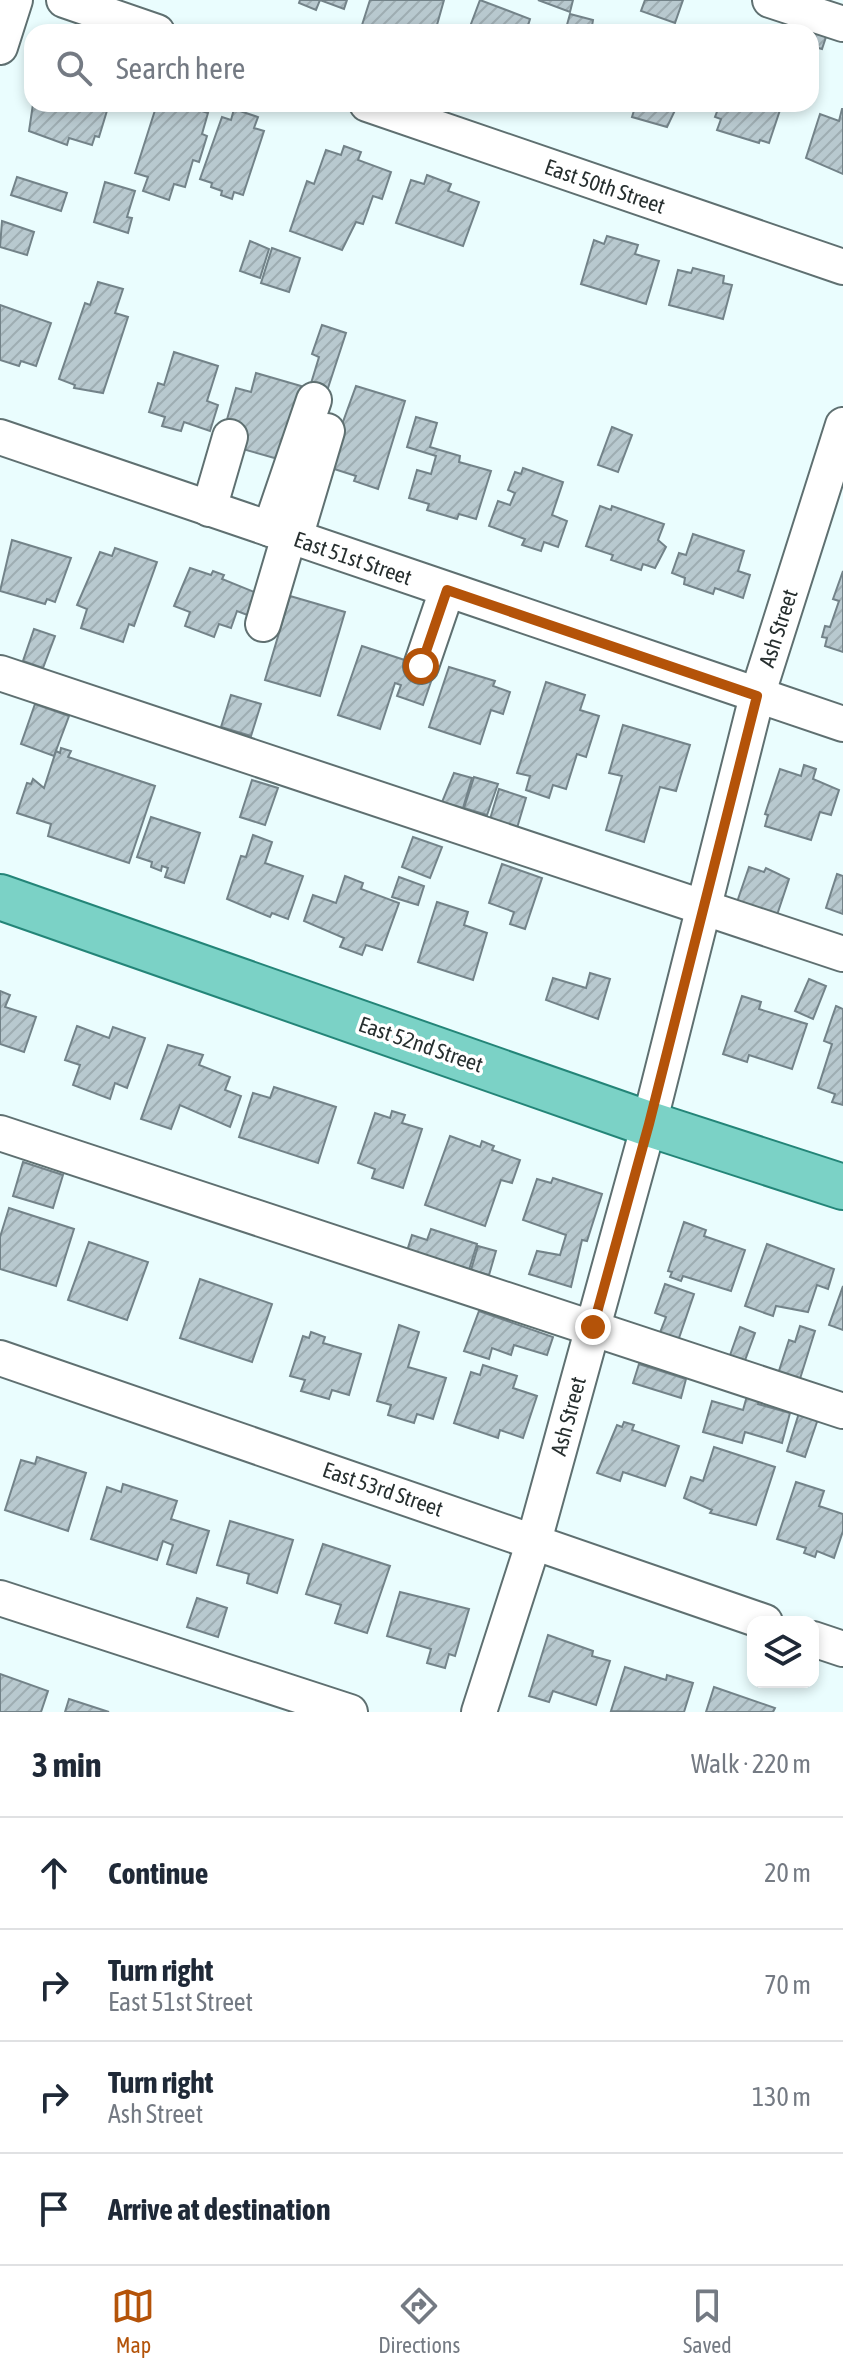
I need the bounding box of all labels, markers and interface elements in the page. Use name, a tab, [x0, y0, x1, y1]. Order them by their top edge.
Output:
search box	[24, 24, 819, 112]
icon: search	[52, 46, 96, 90]
text: Search here	[116, 51, 245, 85]
street label: East 50th Street	[541, 153, 669, 219]
street label: East 51st Street	[291, 526, 415, 590]
street label: Ash Street	[753, 586, 803, 670]
route start	[403, 648, 439, 684]
street label: East 52nd Street	[355, 1011, 487, 1077]
route end	[575, 1309, 611, 1345]
street label: Ash Street	[545, 1374, 591, 1458]
street label: East 53rd Street	[319, 1456, 447, 1522]
map controls	[747, 1616, 819, 1688]
button: layers	[747, 1616, 819, 1688]
text: 3 min	[32, 1745, 101, 1784]
text: Walk · 220 m	[691, 1749, 811, 1779]
icon: ahead	[32, 1851, 76, 1895]
text: Continue	[108, 1856, 208, 1890]
text: 20 m	[764, 1858, 811, 1888]
text: Turn right	[108, 1953, 214, 1987]
icon: right	[32, 1963, 76, 2007]
text: 70 m	[764, 1970, 811, 2000]
text: East 51st Street	[108, 1987, 253, 2017]
text: Turn right	[108, 2065, 214, 2099]
icon: right	[32, 2075, 76, 2119]
text: 130 m	[752, 2082, 811, 2112]
text: Ash Street	[108, 2099, 203, 2129]
icon: arrive	[32, 2187, 76, 2231]
text: Arrive at destination	[108, 2192, 330, 2226]
tab: Map	[111, 2284, 155, 2358]
tab: Directions	[378, 2284, 460, 2358]
tab: Saved	[683, 2284, 732, 2358]

